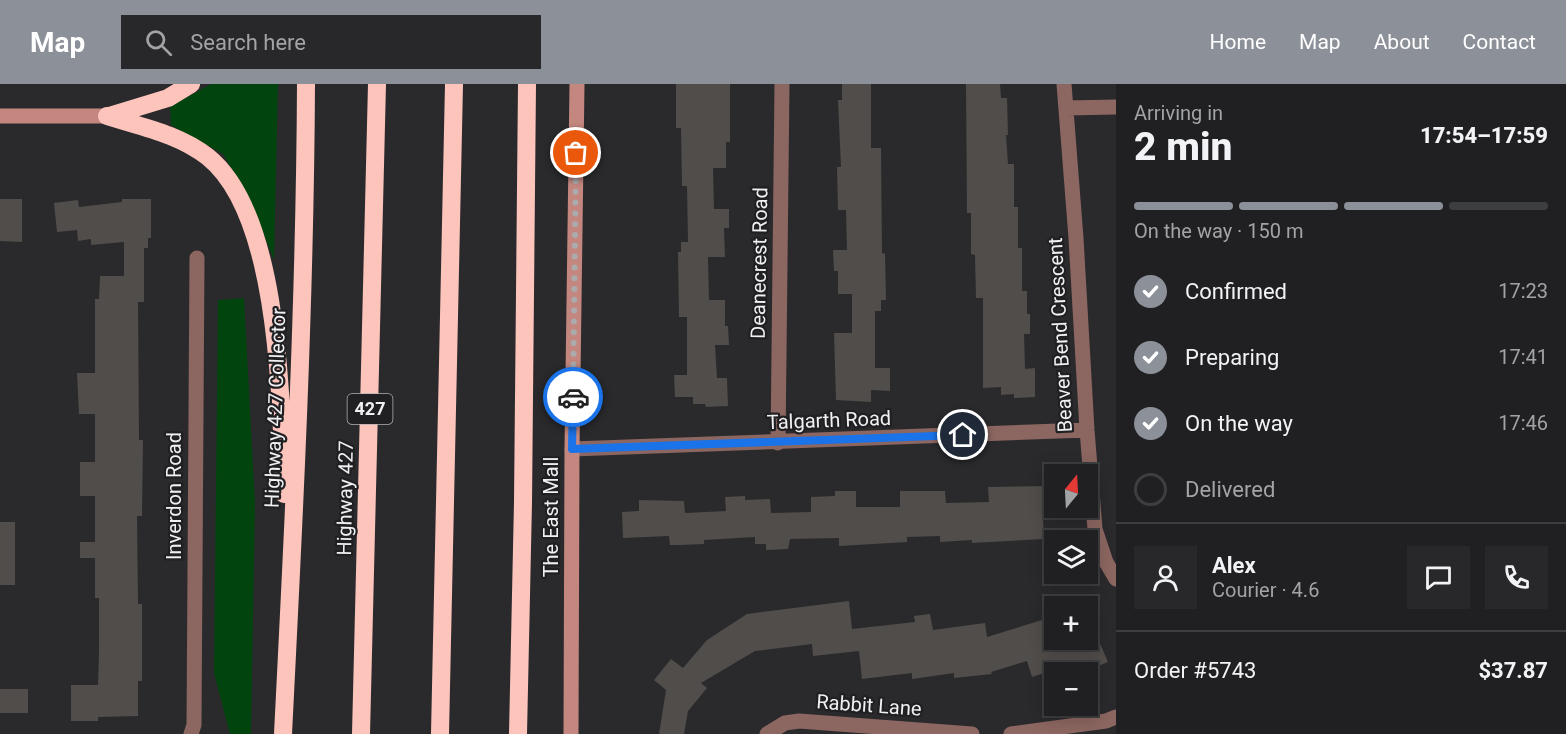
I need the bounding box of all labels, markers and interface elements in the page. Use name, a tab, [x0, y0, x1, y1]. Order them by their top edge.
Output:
search box	[121, 15, 541, 69]
text: Map	[30, 26, 85, 59]
icon: search	[142, 26, 175, 59]
text: Search here	[190, 30, 306, 55]
text: Home	[1210, 30, 1266, 54]
text: Map	[1299, 30, 1341, 54]
text: About	[1374, 30, 1430, 54]
text: Contact	[1463, 30, 1536, 54]
text: Arriving in	[1134, 101, 1223, 125]
text: 17:54–17:59	[1420, 123, 1548, 148]
text: 2 min	[1134, 124, 1232, 170]
pin	[550, 127, 601, 178]
icon: bag	[559, 136, 592, 169]
street label: Deanecrest Road	[746, 187, 772, 339]
text: On the way · 150 m	[1134, 219, 1303, 243]
street label: Beaver Bend Crescent	[1043, 237, 1077, 433]
icon: check	[1134, 275, 1167, 308]
text: Confirmed	[1185, 279, 1287, 304]
text: 17:23	[1498, 279, 1548, 303]
street label: Highway 427 Collector	[260, 307, 290, 508]
icon: check	[1134, 341, 1167, 374]
text: Preparing	[1185, 345, 1279, 370]
text: 17:41	[1498, 345, 1548, 369]
courier	[543, 367, 603, 427]
icon: car	[557, 381, 590, 414]
road number: 427	[348, 394, 392, 424]
street label: Talgarth Road	[766, 406, 892, 434]
icon: check	[1134, 407, 1167, 440]
pin	[937, 409, 988, 460]
text: On the way	[1185, 411, 1293, 436]
text: 17:46	[1498, 411, 1548, 435]
icon: home	[946, 418, 979, 451]
street label: Inverdon Road	[162, 432, 186, 560]
street label: Highway 427	[332, 440, 358, 556]
street label: The East Mall	[539, 457, 563, 577]
north arrow	[1044, 464, 1098, 518]
map controls	[1044, 464, 1098, 716]
text: Delivered	[1185, 477, 1275, 502]
button: layers	[1044, 530, 1098, 584]
button: person	[1134, 546, 1197, 609]
button: chat	[1407, 546, 1470, 609]
button: phone	[1485, 546, 1548, 609]
text: Alex	[1212, 553, 1256, 578]
text: Courier · 4.6	[1212, 578, 1319, 602]
button: +	[1044, 596, 1098, 650]
text: Order #5743	[1134, 658, 1256, 683]
text: $37.87	[1479, 658, 1548, 683]
button: −	[1044, 662, 1098, 716]
street label: Rabbit Lane	[816, 689, 922, 721]

